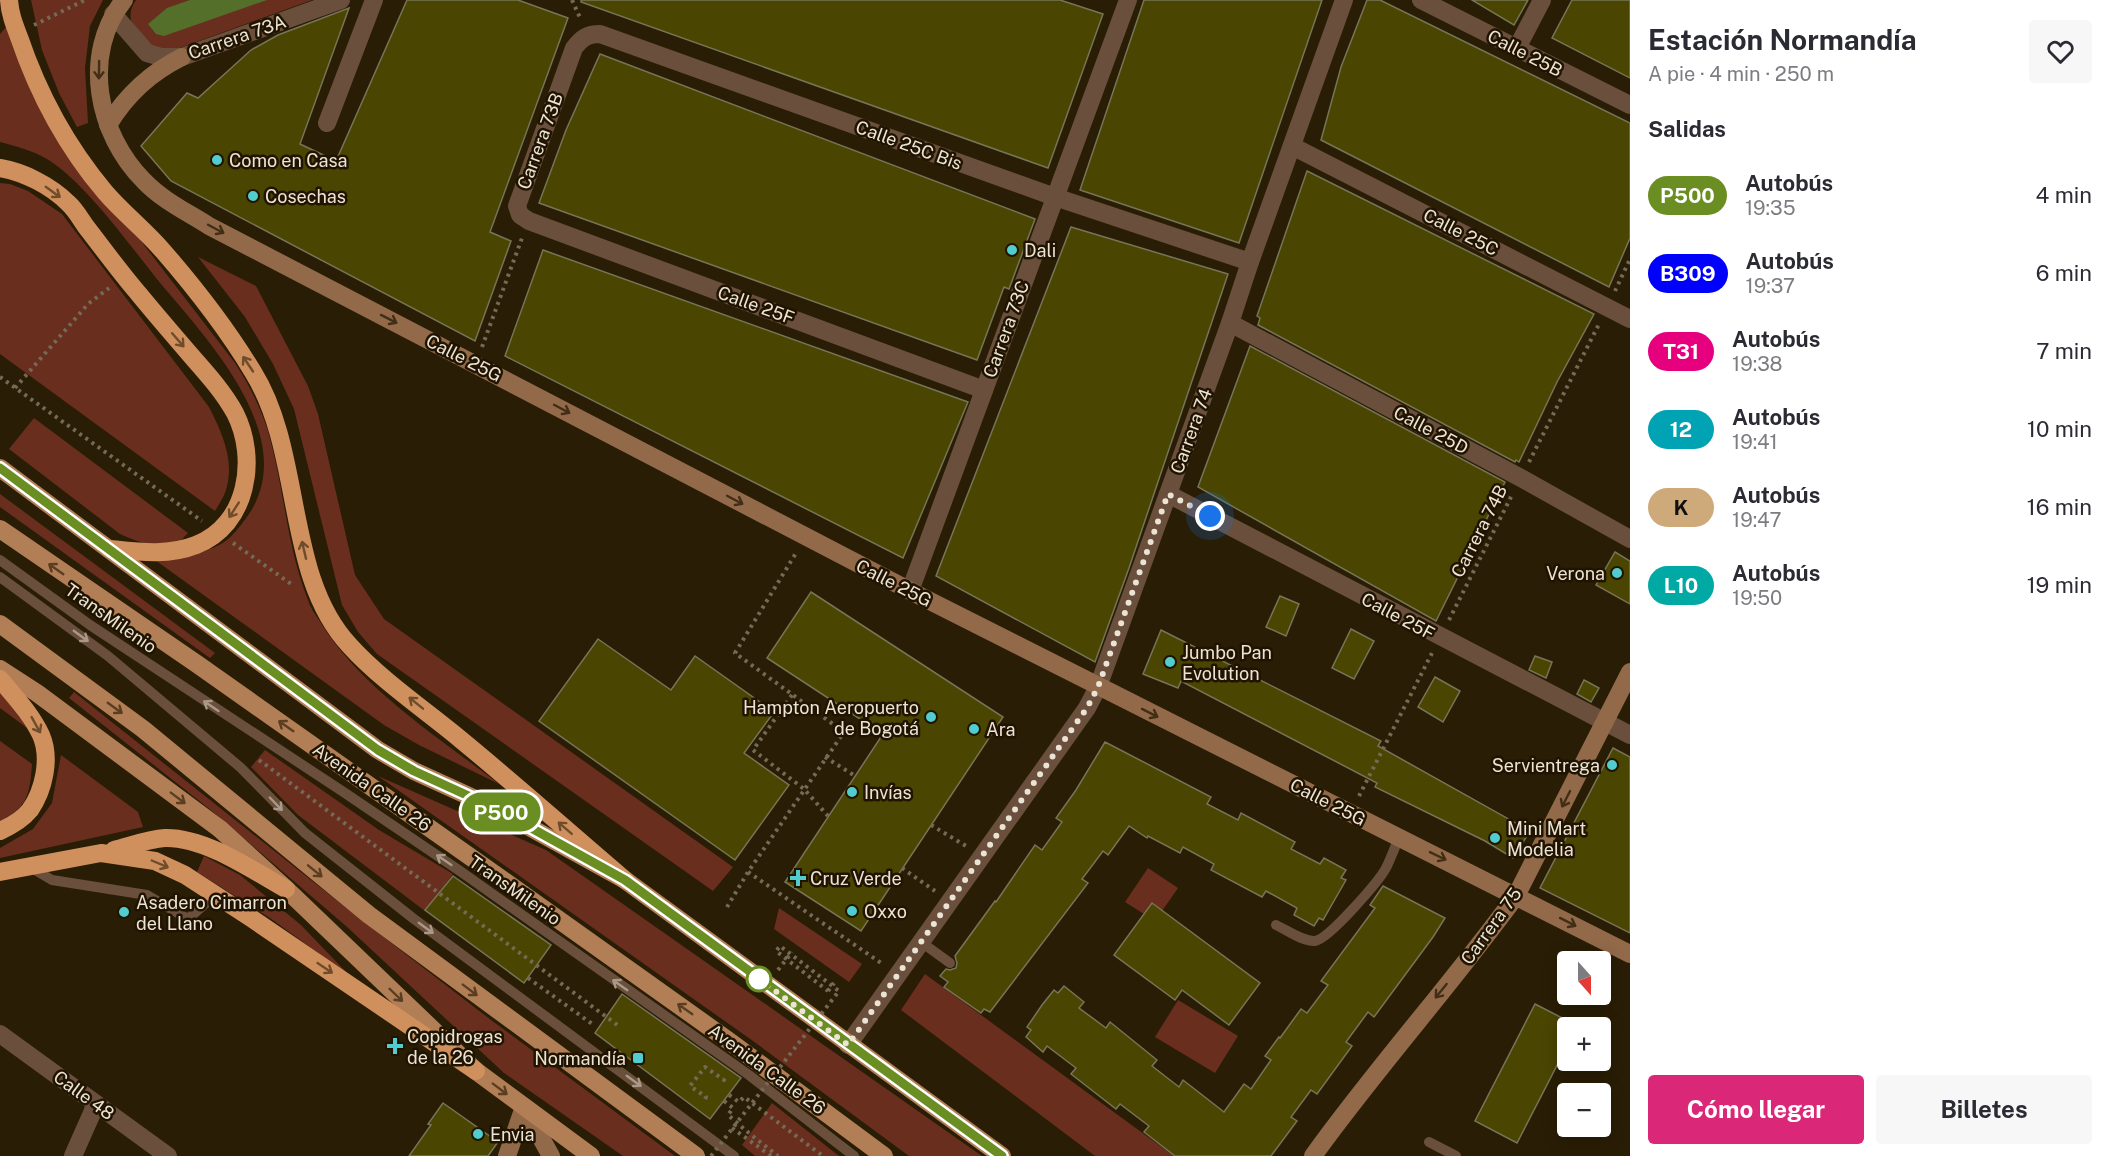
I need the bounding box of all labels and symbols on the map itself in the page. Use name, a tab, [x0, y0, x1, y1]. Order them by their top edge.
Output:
street label: Carrera 73A	[185, 10, 289, 64]
street label: Calle 25B	[1484, 25, 1566, 81]
one-way arrow	[93, 60, 105, 80]
street label: Carrera 73B	[513, 90, 567, 192]
street label: Calle 25C Bis	[853, 116, 965, 174]
place label: Como en Casa	[229, 150, 348, 171]
marker: Como en Casa	[210, 153, 224, 167]
one-way arrow	[44, 186, 60, 198]
place label: Cosechas	[265, 186, 346, 207]
marker: Cosechas	[246, 189, 260, 203]
street label: Calle 25C	[1420, 204, 1502, 260]
one-way arrow	[206, 224, 224, 235]
place label: Dali	[1024, 240, 1056, 261]
marker: Dali	[1005, 243, 1019, 257]
street label: Carrera 73C	[979, 278, 1033, 380]
street label: Calle 25F	[715, 281, 797, 329]
one-way arrow	[379, 314, 397, 325]
street label: Calle 25G	[423, 330, 505, 386]
one-way arrow	[171, 332, 185, 347]
one-way arrow	[242, 357, 254, 373]
street label: Carrera 74	[1166, 386, 1216, 476]
street label: Calle 25D	[1390, 402, 1472, 458]
one-way arrow	[552, 404, 570, 415]
street label: Carrera 74B	[1447, 481, 1511, 581]
one-way arrow	[725, 495, 743, 506]
your location	[1195, 501, 1225, 531]
one-way arrow	[228, 502, 240, 518]
one-way arrow	[298, 540, 309, 560]
street label: Calle 25G	[853, 555, 935, 611]
one-way arrow	[48, 563, 65, 575]
place label: Verona	[1546, 563, 1605, 584]
marker: Verona	[1610, 566, 1624, 580]
street label: TransMilenio	[61, 579, 161, 657]
street label: Calle 25F	[1358, 588, 1438, 644]
one-way arrow	[73, 629, 89, 642]
place label: Jumbo Pan Evolution	[1182, 642, 1272, 684]
marker: Jumbo Pan Evolution	[1163, 655, 1177, 669]
one-way arrow	[408, 696, 424, 709]
place label: Hampton Aeropuerto de Bogotá	[743, 697, 919, 739]
one-way arrow	[204, 700, 220, 712]
one-way arrow	[106, 702, 122, 715]
one-way arrow	[1141, 708, 1159, 720]
marker: Hampton Aeropuerto de Bogotá	[924, 710, 938, 724]
one-way arrow	[30, 716, 42, 733]
place label: Ara	[986, 719, 1015, 740]
one-way arrow	[279, 720, 295, 732]
marker: Ara	[967, 722, 981, 736]
street label: Avenida Calle 26	[309, 738, 435, 836]
place label: Servientrega	[1492, 755, 1600, 776]
marker: Servientrega	[1605, 758, 1619, 772]
street label: Calle 25G	[1287, 774, 1369, 830]
place label: Invías	[864, 782, 912, 803]
marker: Invías	[845, 785, 859, 799]
one-way arrow	[1559, 790, 1571, 808]
one-way arrow	[170, 791, 186, 804]
line badge: P500	[459, 792, 543, 832]
one-way arrow	[269, 796, 283, 811]
place label: Mini Mart Modelia	[1507, 818, 1586, 860]
one-way arrow	[558, 821, 573, 835]
marker: Mini Mart Modelia	[1488, 831, 1502, 845]
street label: TransMilenio	[465, 851, 565, 929]
one-way arrow	[1428, 851, 1446, 863]
one-way arrow	[436, 854, 453, 866]
one-way arrow	[151, 859, 169, 870]
one-way arrow	[307, 864, 323, 877]
place label: Cruz Verde	[810, 868, 902, 889]
marker: Cruz Verde	[791, 871, 805, 885]
street label: Carrera 75	[1456, 884, 1526, 968]
place label: Asadero Cimarron del Llano	[136, 892, 287, 934]
place label: Oxxo	[864, 901, 907, 922]
marker: Oxxo	[845, 904, 859, 918]
marker: Asadero Cimarron del Llano	[117, 905, 131, 919]
one-way arrow	[1559, 917, 1577, 929]
one-way arrow	[418, 922, 434, 934]
north arrow	[1557, 951, 1611, 1005]
one-way arrow	[316, 962, 333, 974]
unlabelled marker	[746, 966, 772, 992]
one-way arrow	[613, 978, 629, 991]
one-way arrow	[461, 983, 477, 996]
one-way arrow	[1435, 983, 1448, 999]
one-way arrow	[389, 988, 404, 1002]
one-way arrow	[677, 1003, 694, 1015]
street label: Avenida Calle 26	[704, 1020, 830, 1118]
place label: Copidrogas de la 26	[407, 1026, 503, 1068]
marker: Copidrogas de la 26	[388, 1039, 402, 1053]
place label: Normandía	[534, 1048, 626, 1069]
marker: Normandía	[631, 1051, 645, 1065]
street label: Calle 48	[50, 1066, 118, 1124]
one-way arrow	[626, 1075, 642, 1088]
one-way arrow	[492, 1082, 508, 1095]
place label: Envia	[490, 1124, 535, 1145]
marker: Envia	[471, 1127, 485, 1141]

